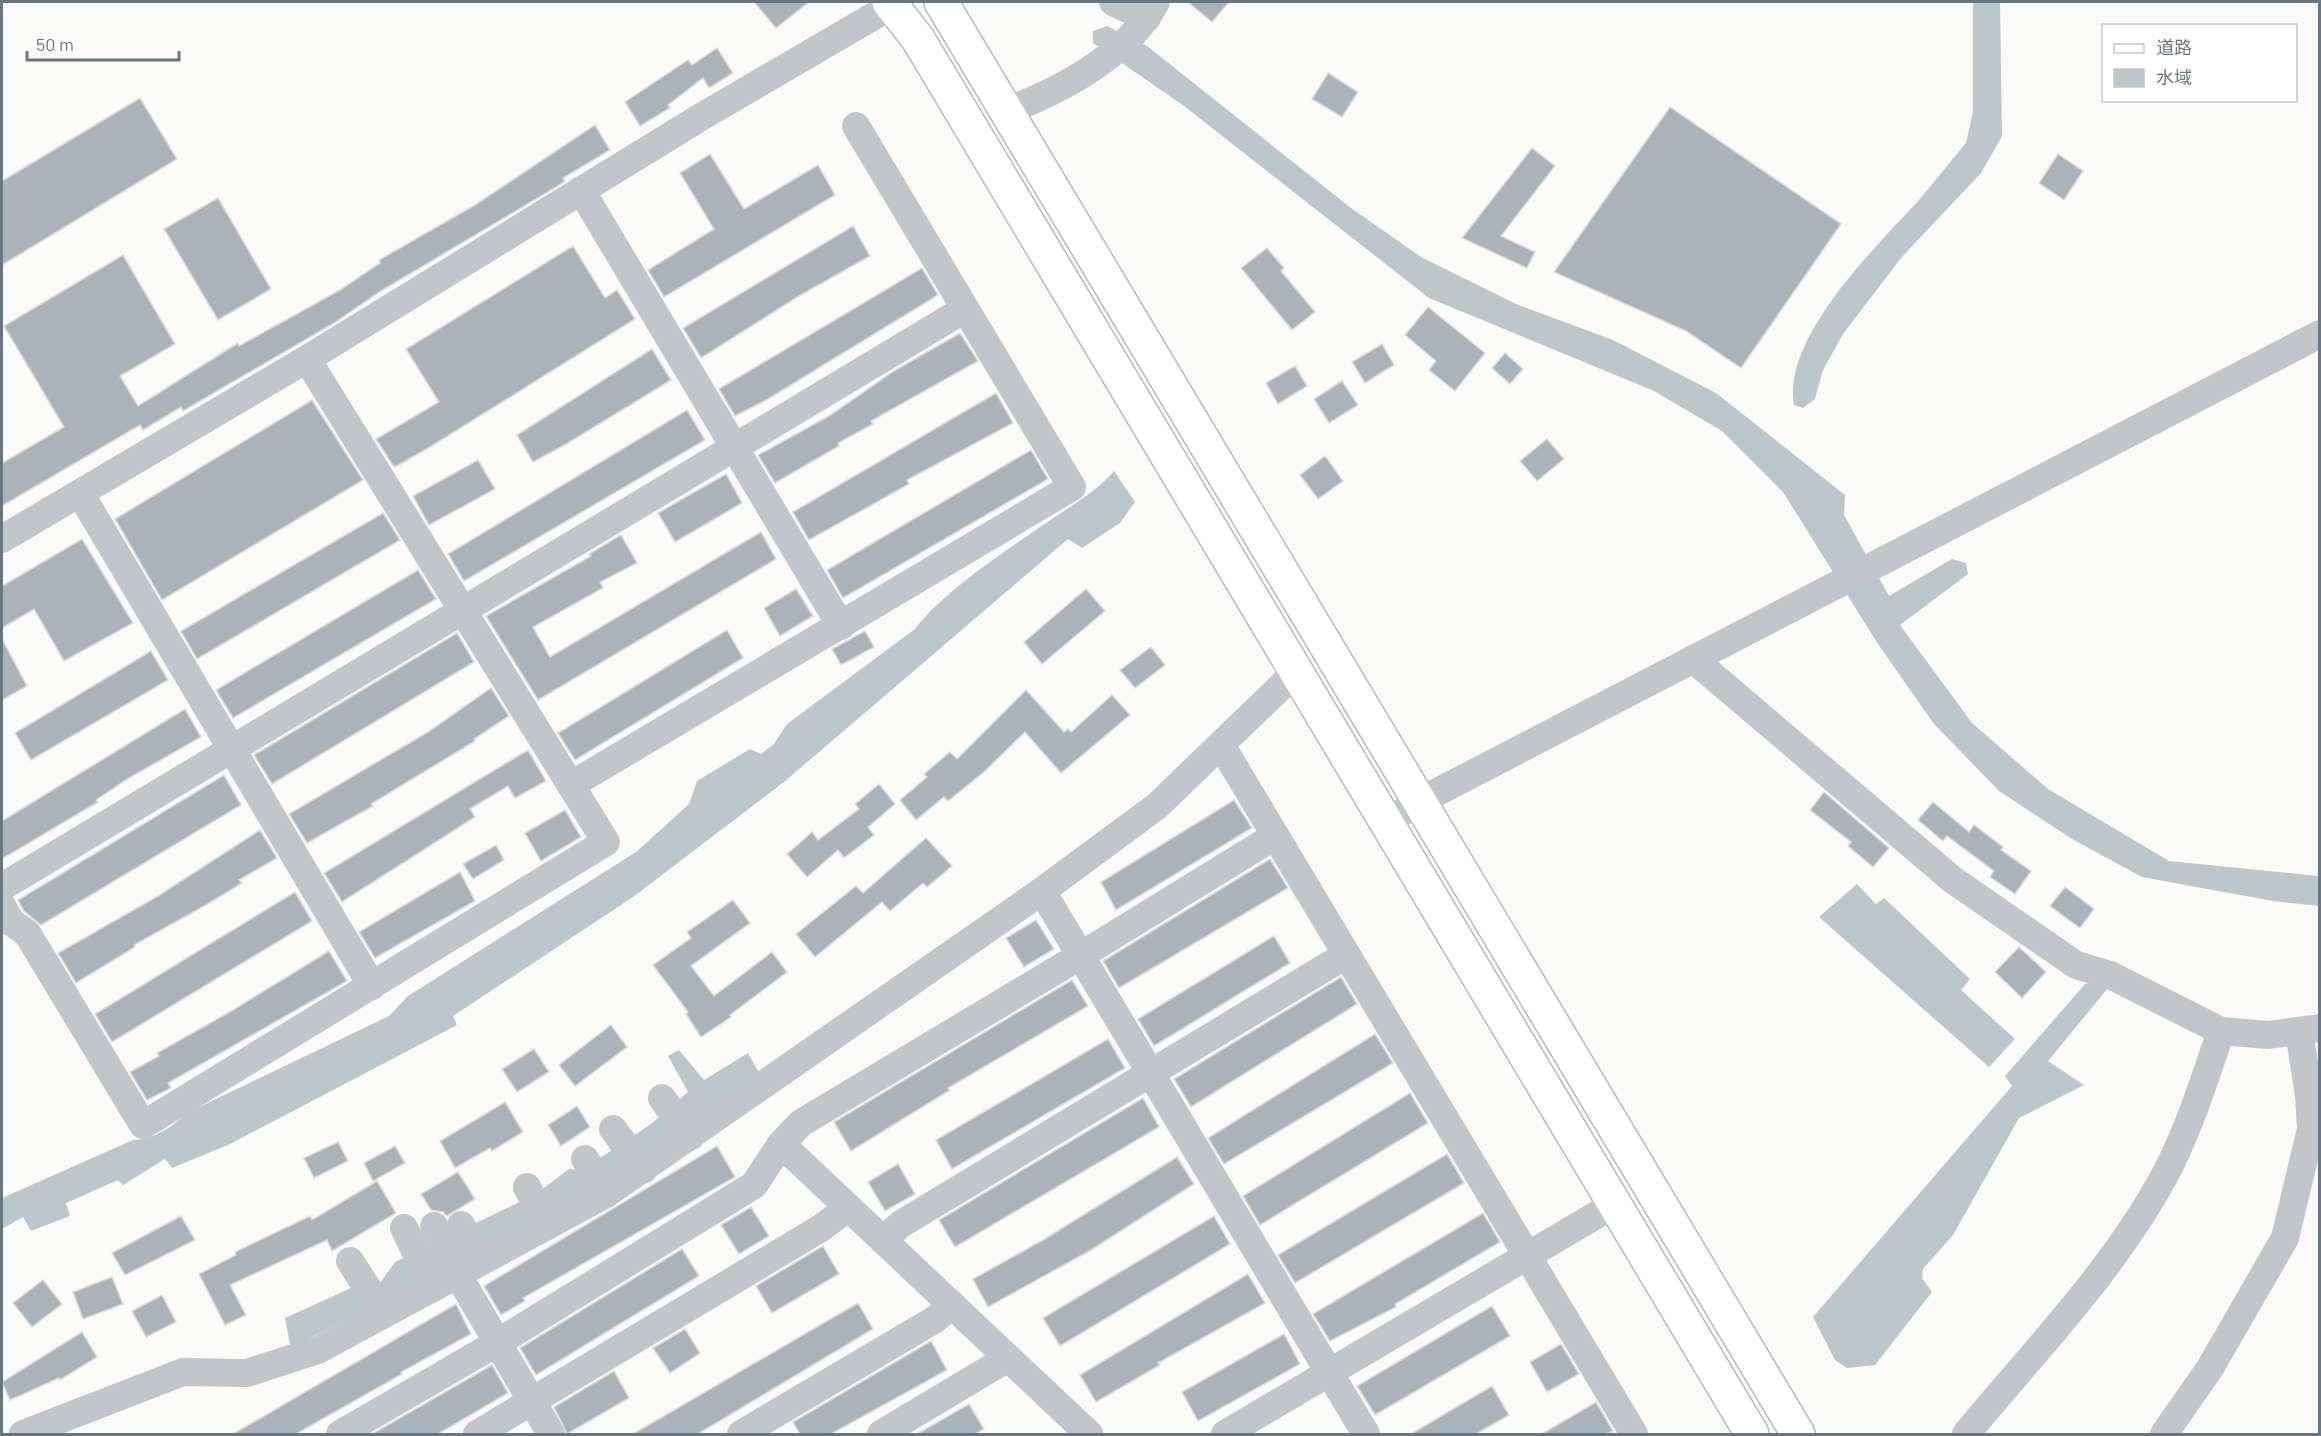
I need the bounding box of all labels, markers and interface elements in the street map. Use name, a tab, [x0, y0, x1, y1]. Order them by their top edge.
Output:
scale bar	[27, 24, 178, 62]
legend	[2102, 24, 2297, 102]
text: 50 m	[36, 33, 74, 55]
text: 道路	[2156, 36, 2192, 58]
text: 水域	[2156, 66, 2192, 88]

